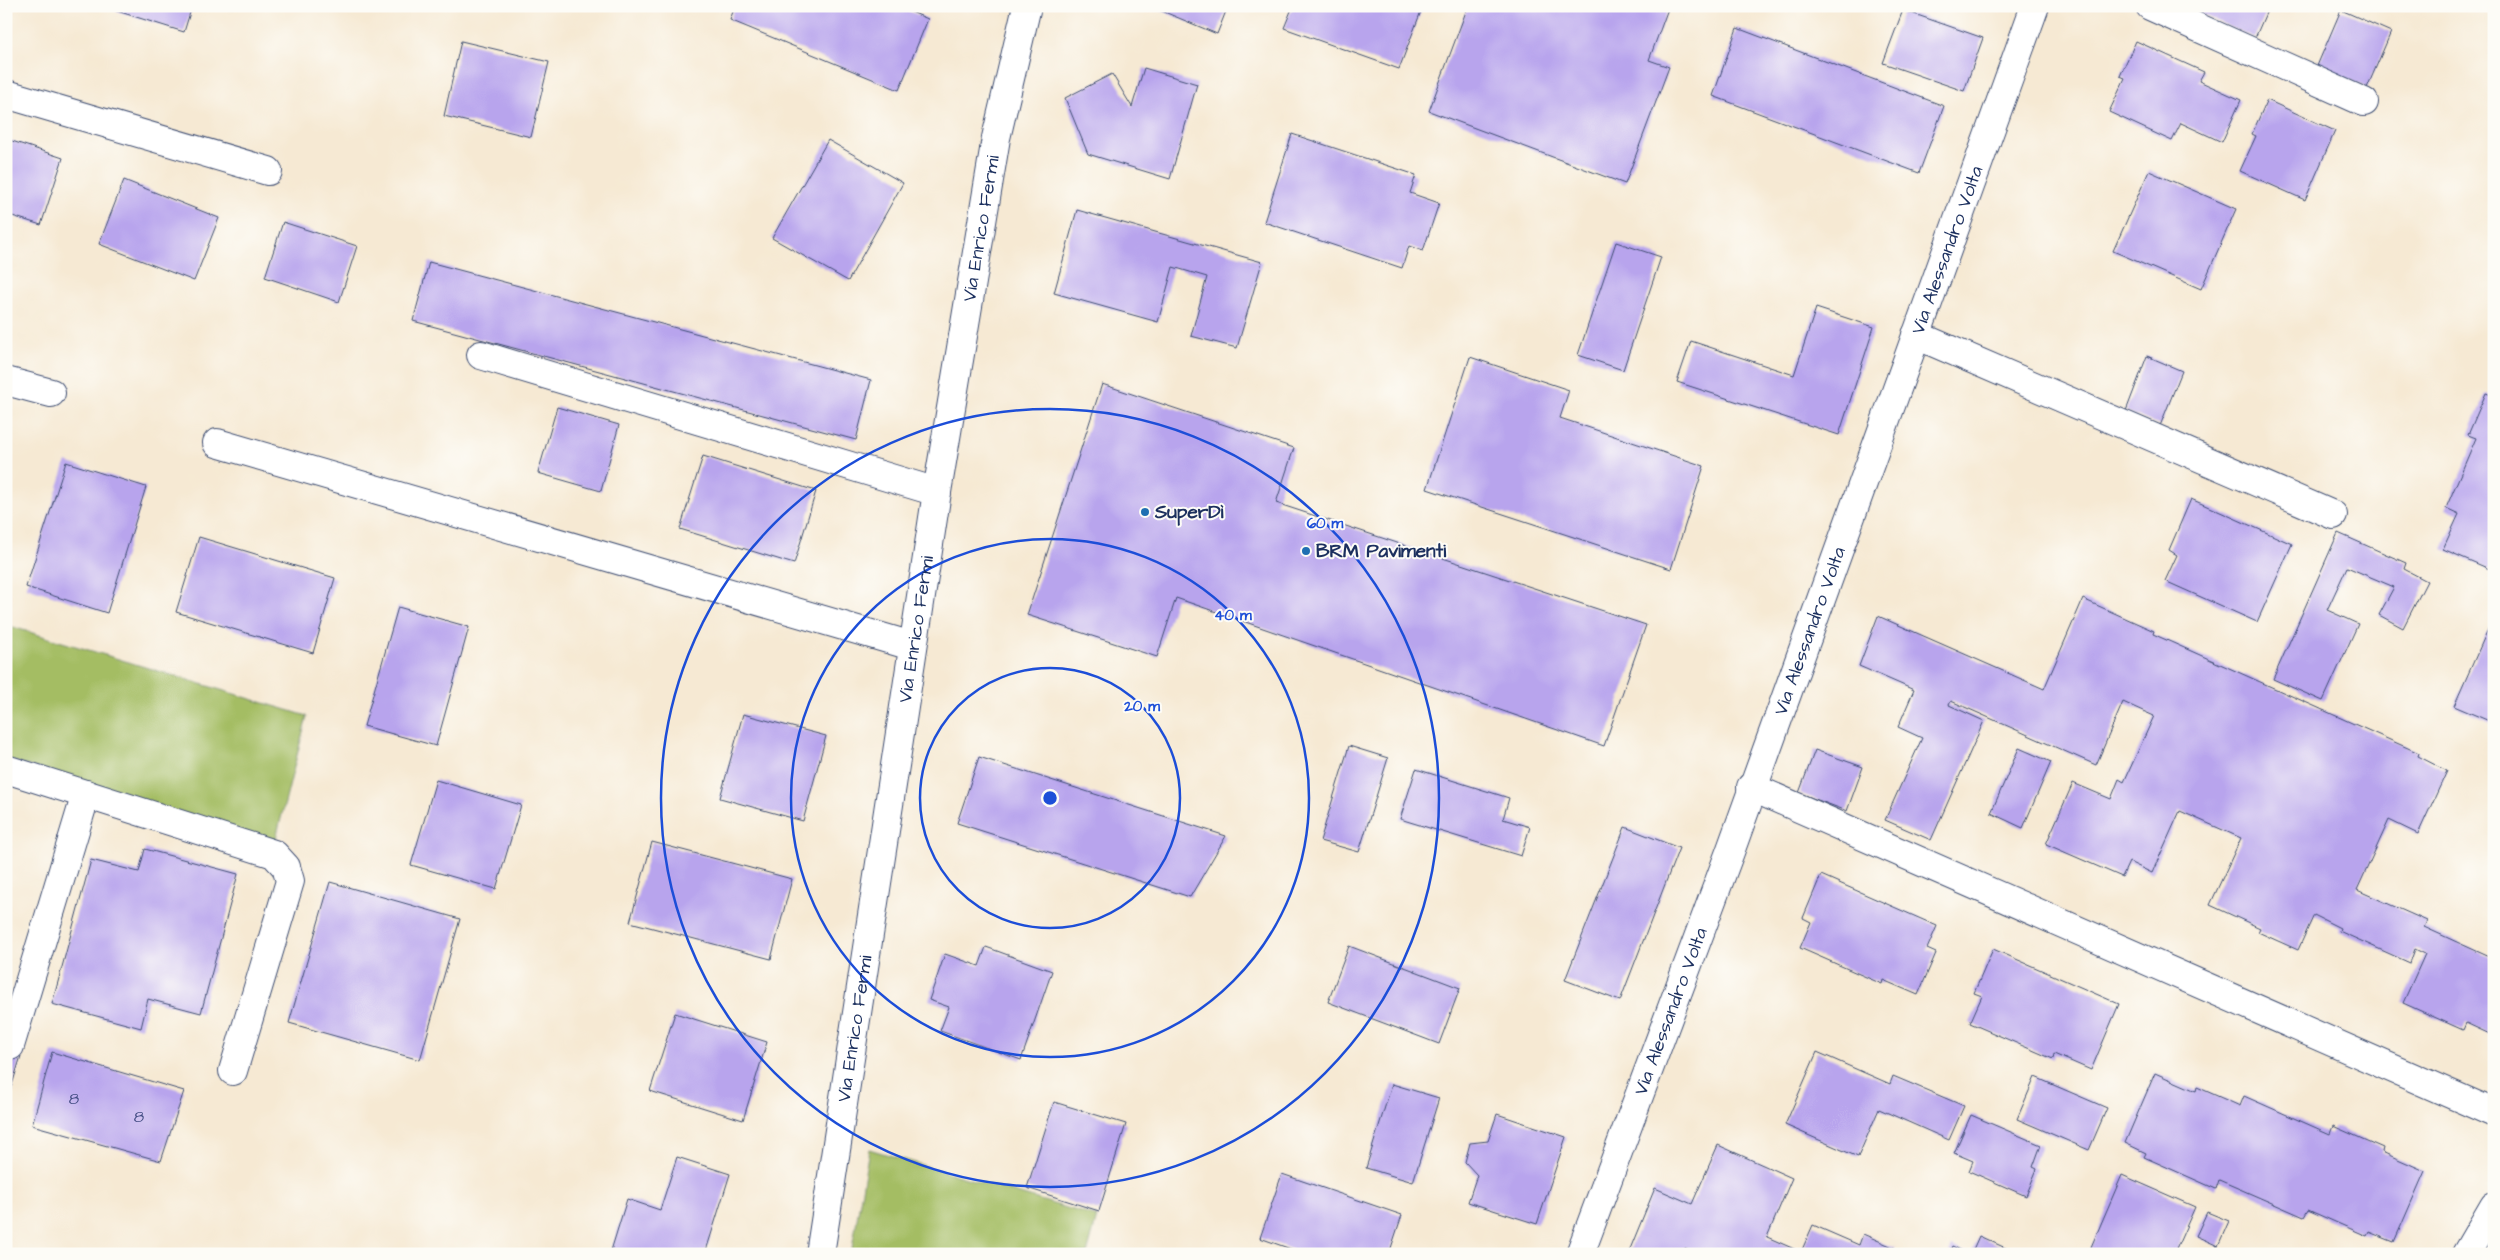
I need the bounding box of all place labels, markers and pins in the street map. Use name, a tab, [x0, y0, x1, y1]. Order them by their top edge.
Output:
place label: SuperDì	[1154, 499, 1224, 526]
marker: SuperDì	[1139, 506, 1151, 518]
place label: BRM Pavimenti	[1316, 538, 1446, 565]
marker: BRM Pavimenti	[1300, 545, 1312, 557]
centre of rings	[1041, 789, 1059, 807]

